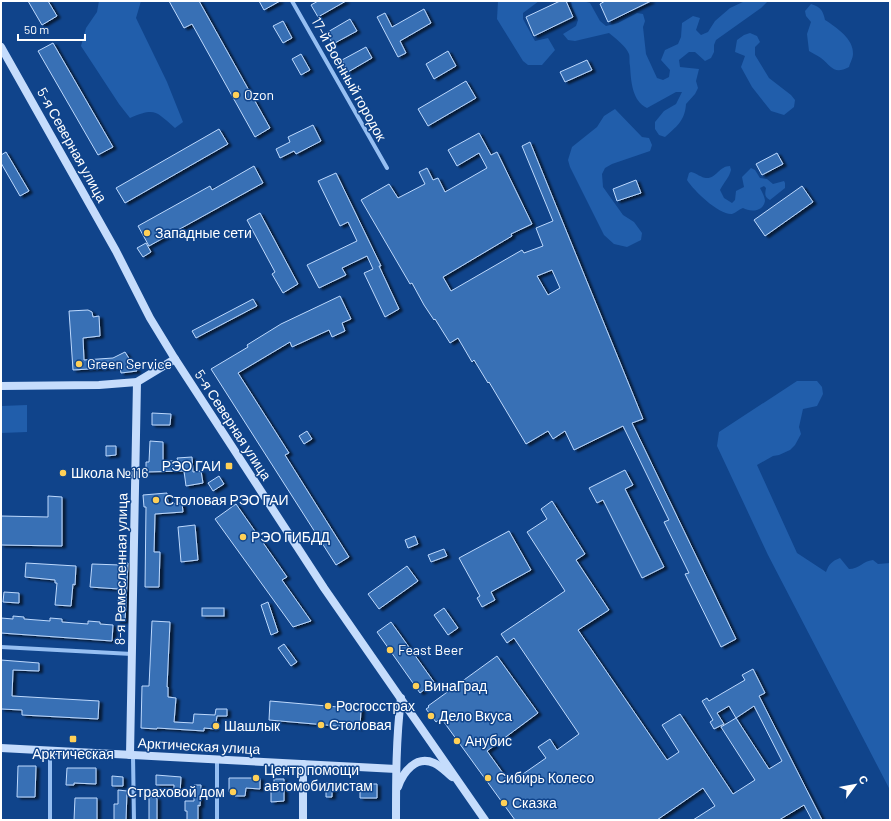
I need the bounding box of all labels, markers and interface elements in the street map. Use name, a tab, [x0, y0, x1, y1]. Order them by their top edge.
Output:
street label: 17-й Военный городок	[308, 14, 391, 144]
scale bar	[18, 16, 85, 42]
text: 50 m	[24, 22, 49, 36]
street label: 5-я Северная улица	[34, 85, 111, 205]
place label: Ozon	[244, 86, 274, 103]
marker: Ozon	[231, 90, 241, 100]
place label: Западные сети	[155, 224, 252, 241]
marker: Западные сети	[142, 228, 152, 238]
place label: Green Service	[87, 355, 172, 372]
marker: Green Service	[74, 359, 84, 369]
street label: 5-я Северная улица	[191, 366, 276, 483]
place label: РЭО ГАИ	[162, 457, 221, 474]
marker: РЭО ГАИ	[224, 461, 234, 471]
place label: Школа №116	[71, 464, 148, 481]
marker: Школа №116	[58, 468, 68, 478]
place label: Столовая РЭО ГАИ	[164, 491, 289, 508]
street label: 8-я Ремесленная улица	[111, 493, 130, 645]
marker: Столовая РЭО ГАИ	[151, 495, 161, 505]
place label: РЭО ГИБДД	[251, 528, 330, 545]
marker: РЭО ГИБДД	[238, 532, 248, 542]
place label: Feast Beer	[398, 641, 463, 658]
marker: Feast Beer	[385, 645, 395, 655]
place label: ВинаГрад	[424, 677, 487, 694]
marker: ВинаГрад	[411, 681, 421, 691]
place label: Росгосстрах	[336, 697, 415, 714]
marker: Росгосстрах	[323, 701, 333, 711]
place label: Дело Вкуса	[439, 707, 512, 724]
marker: Дело Вкуса	[426, 711, 436, 721]
place label: Столовая	[329, 716, 392, 733]
place label: Шашлык	[224, 717, 281, 734]
marker: Столовая	[316, 720, 326, 730]
marker: Шашлык	[211, 721, 221, 731]
place label: Анубис	[465, 732, 512, 749]
marker: Арктическая	[68, 734, 78, 744]
street label: Арктическая улица	[137, 734, 261, 757]
marker: Анубис	[452, 736, 462, 746]
place label: Арктическая	[32, 745, 114, 762]
place label: Центр помощи автомобилистам	[264, 761, 373, 794]
north arrow	[835, 765, 875, 805]
place label: Сибирь Колесо	[496, 769, 594, 786]
marker: Центр помощи автомобилистам	[251, 773, 261, 783]
marker: Сибирь Колесо	[483, 773, 493, 783]
text: С	[856, 773, 872, 786]
place label: Страховой дом	[127, 783, 225, 800]
marker: Страховой дом	[228, 787, 238, 797]
place label: Сказка	[512, 794, 557, 811]
marker: Сказка	[499, 798, 509, 808]

